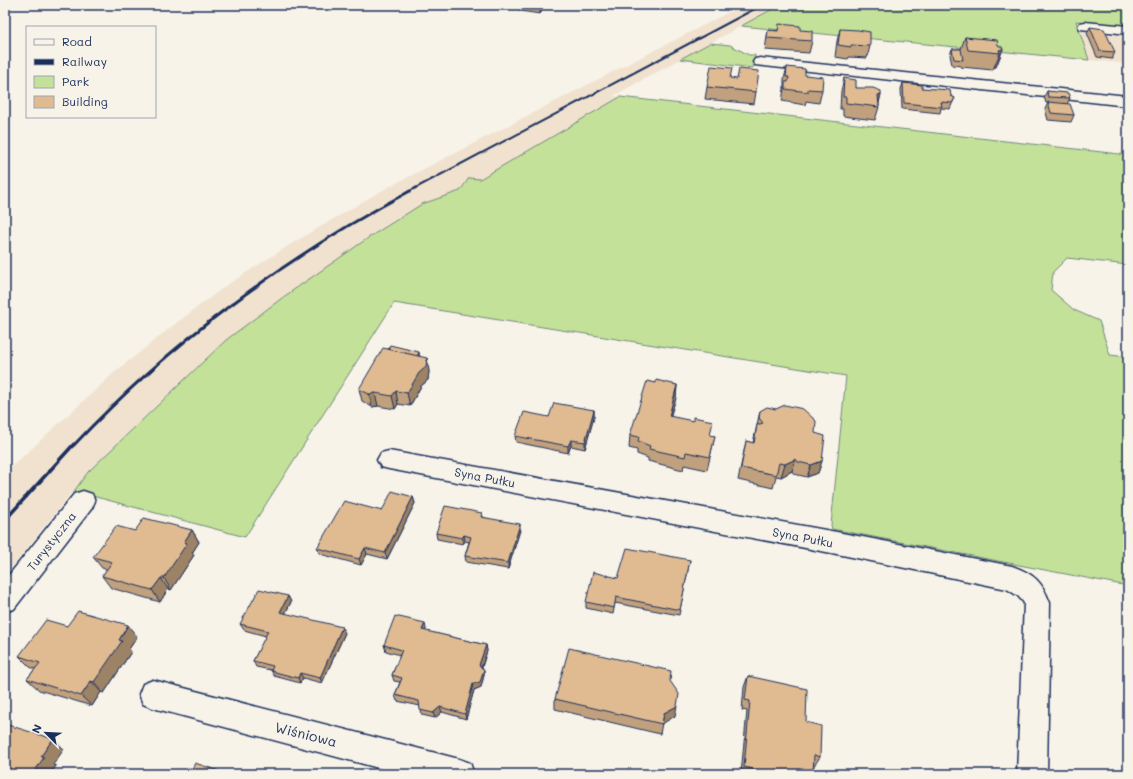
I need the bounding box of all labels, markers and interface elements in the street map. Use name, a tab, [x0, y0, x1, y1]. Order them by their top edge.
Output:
legend	[26, 26, 156, 118]
text: Road	[62, 33, 92, 49]
text: Railway	[62, 53, 107, 69]
text: Park	[62, 73, 89, 89]
text: Building	[62, 93, 108, 109]
street label: Syna Pułku	[453, 463, 517, 491]
street label: Turystyczna	[23, 508, 79, 574]
street label: Syna Pułku	[771, 523, 835, 551]
north arrow	[26, 713, 66, 753]
street label: Wiśniowa	[273, 717, 339, 751]
text: N	[28, 722, 45, 736]

